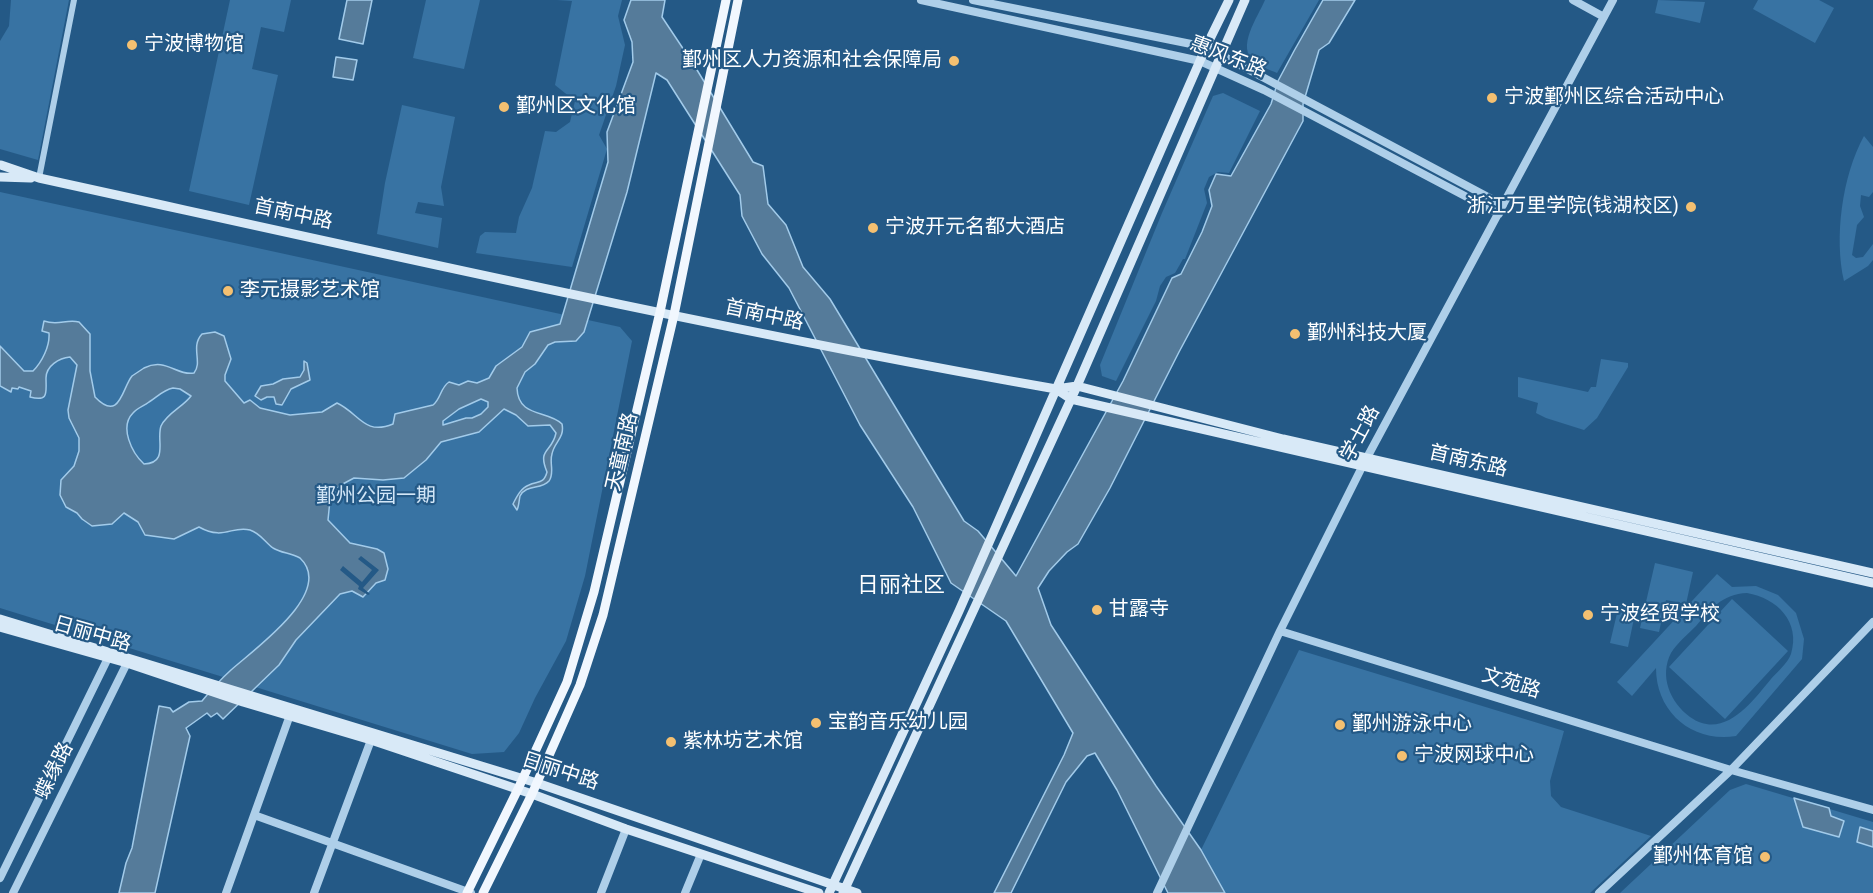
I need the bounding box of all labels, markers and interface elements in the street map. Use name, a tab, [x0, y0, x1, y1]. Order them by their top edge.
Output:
street label: 惠风东路	[1186, 32, 1270, 84]
place label: 宁波博物馆	[144, 33, 244, 57]
marker: 宁波博物馆	[125, 38, 139, 52]
place label: 鄞州区人力资源和社会保障局	[682, 49, 942, 73]
marker: 鄞州区人力资源和社会保障局	[947, 54, 961, 68]
place label: 宁波鄞州区综合活动中心	[1504, 86, 1724, 110]
marker: 宁波鄞州区综合活动中心	[1485, 91, 1499, 105]
place label: 鄞州区文化馆	[516, 95, 636, 119]
marker: 鄞州区文化馆	[497, 100, 511, 114]
street label: 首南中路	[251, 195, 335, 235]
place label: 浙江万里学院(钱湖校区)	[1466, 195, 1679, 219]
marker: 浙江万里学院(钱湖校区)	[1684, 200, 1698, 214]
place label: 宁波开元名都大酒店	[885, 216, 1065, 240]
marker: 宁波开元名都大酒店	[866, 221, 880, 235]
place label: 李元摄影艺术馆	[240, 279, 380, 303]
marker: 李元摄影艺术馆	[221, 284, 235, 298]
street label: 首南中路	[722, 296, 806, 336]
place label: 鄞州科技大厦	[1307, 322, 1427, 346]
marker: 鄞州科技大厦	[1288, 327, 1302, 341]
street label: 学士路	[1336, 402, 1386, 466]
street label: 天童南路	[602, 410, 644, 494]
street label: 首南东路	[1426, 441, 1510, 483]
park label: 鄞州公园一期	[316, 485, 436, 509]
district label: 日丽社区	[857, 573, 945, 599]
place label: 甘露寺	[1109, 598, 1169, 622]
marker: 甘露寺	[1090, 603, 1104, 617]
place label: 宁波经贸学校	[1600, 603, 1720, 627]
marker: 宁波经贸学校	[1581, 608, 1595, 622]
street label: 日丽中路	[50, 612, 134, 658]
street label: 文苑路	[1479, 664, 1543, 704]
place label: 宝韵音乐幼儿园	[828, 711, 968, 735]
place label: 鄞州游泳中心	[1352, 713, 1472, 737]
marker: 宝韵音乐幼儿园	[809, 716, 823, 730]
marker: 鄞州游泳中心	[1333, 718, 1347, 732]
place label: 紫林坊艺术馆	[683, 730, 803, 754]
marker: 紫林坊艺术馆	[664, 735, 678, 749]
street label: 蝶缘路	[31, 739, 79, 803]
place label: 宁波网球中心	[1414, 744, 1534, 768]
street label: 日丽中路	[518, 748, 602, 796]
marker: 宁波网球中心	[1395, 749, 1409, 763]
place label: 鄞州体育馆	[1653, 845, 1753, 869]
marker: 鄞州体育馆	[1758, 850, 1772, 864]

